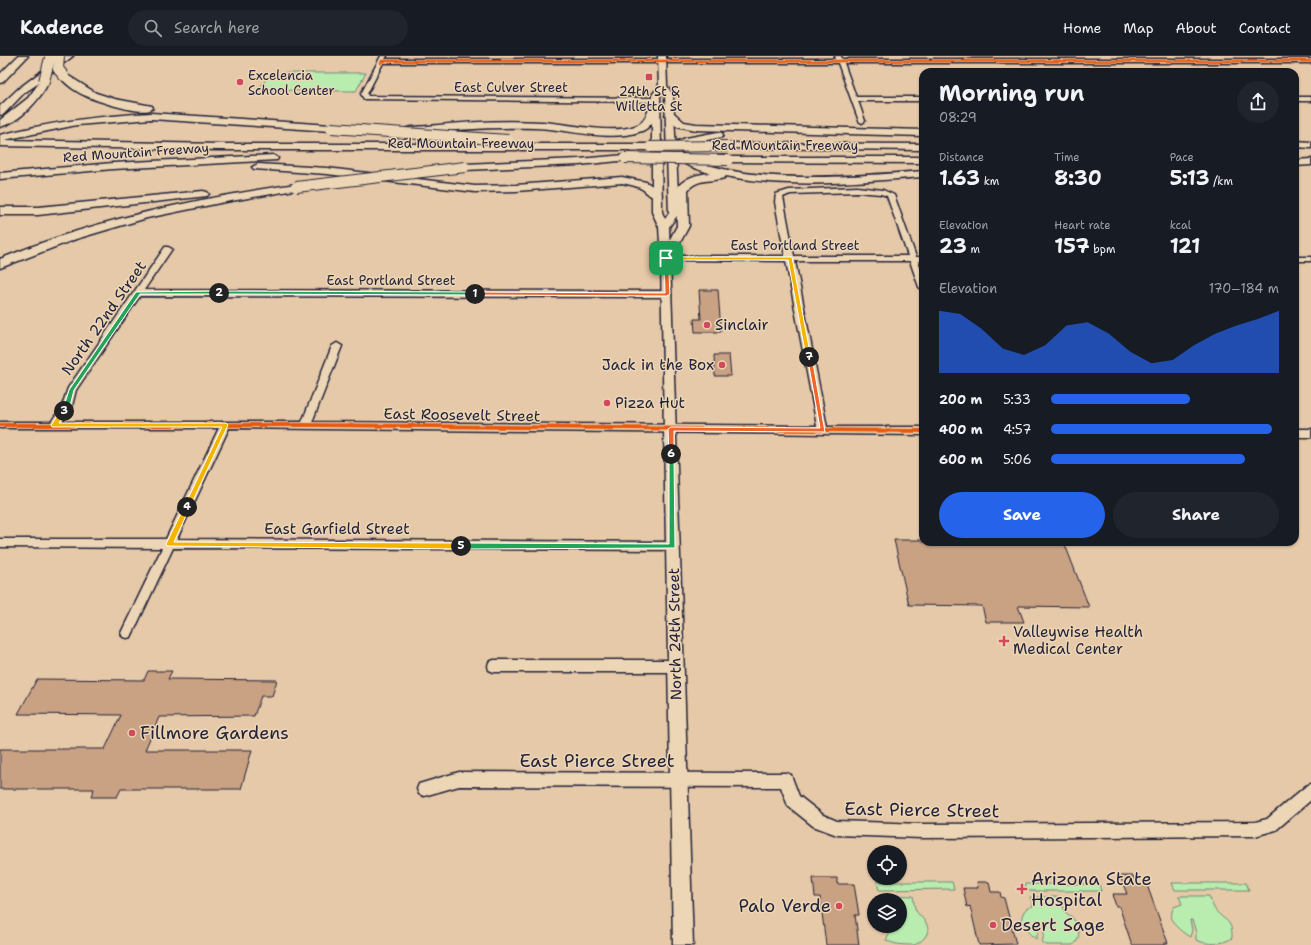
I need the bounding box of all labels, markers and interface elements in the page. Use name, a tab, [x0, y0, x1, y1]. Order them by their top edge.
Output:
search box	[128, 10, 408, 46]
text: Kadence	[20, 15, 104, 40]
icon: search	[142, 17, 164, 39]
text: Search here	[174, 18, 260, 38]
text: Home	[1063, 19, 1102, 37]
text: Map	[1124, 19, 1154, 37]
text: About	[1176, 19, 1217, 37]
text: Contact	[1239, 19, 1291, 37]
place label: Excelencia School Center	[248, 67, 335, 99]
marker: 24th St & Willetta St	[644, 72, 654, 82]
marker: Excelencia School Center	[235, 77, 245, 87]
street label: East Culver Street	[454, 79, 568, 96]
text: Morning run	[939, 79, 1084, 108]
button: share	[1237, 81, 1279, 123]
place label: 24th St & Willetta St	[615, 83, 683, 115]
text: 08:29	[939, 109, 977, 126]
street label: Red Mountain Freeway	[388, 135, 534, 152]
street label: Red Mountain Freeway	[712, 137, 858, 154]
street label: Red Mountain Freeway	[62, 139, 210, 166]
text: Distance	[939, 150, 984, 165]
text: Time	[1054, 150, 1080, 165]
text: Pace	[1170, 150, 1194, 165]
text: 1.63	[939, 165, 980, 191]
text: 8:30	[1054, 165, 1102, 191]
text: 5:13	[1170, 165, 1210, 191]
text: km	[980, 174, 999, 189]
text: /km	[1210, 174, 1233, 189]
text: Elevation	[939, 218, 988, 233]
text: Heart rate	[1054, 218, 1110, 233]
text: kcal	[1170, 218, 1191, 233]
text: 23	[939, 233, 967, 259]
text: 157	[1054, 233, 1090, 259]
text: 121	[1170, 233, 1200, 259]
street label: East Portland Street	[730, 237, 860, 254]
pin	[649, 241, 683, 275]
text: m	[967, 242, 980, 257]
text: bpm	[1090, 242, 1115, 257]
icon: arrive	[655, 247, 677, 269]
street label: North 22nd Street	[57, 257, 151, 379]
street label: East Portland Street	[326, 272, 456, 289]
text: Elevation	[939, 280, 997, 297]
text: 170–184 m	[1209, 280, 1279, 297]
pin: 2	[209, 283, 229, 303]
pin: 1	[465, 284, 485, 304]
text: 2	[215, 285, 223, 300]
text: 1	[472, 286, 478, 301]
place label: Sinclair	[715, 315, 769, 335]
marker: Sinclair	[702, 320, 712, 330]
pin: 7	[799, 347, 819, 367]
text: 7	[805, 349, 813, 364]
place label: Jack in the Box	[602, 355, 714, 375]
marker: Jack in the Box	[717, 360, 727, 370]
text: 200 m	[939, 391, 982, 408]
text: 5:33	[1003, 391, 1031, 408]
place label: Pizza Hut	[615, 393, 685, 413]
marker: Pizza Hut	[602, 398, 612, 408]
pin: 3	[54, 401, 74, 421]
text: 3	[60, 403, 68, 418]
street label: East Roosevelt Street	[383, 404, 541, 426]
text: 400 m	[939, 421, 983, 438]
text: 4:57	[1003, 421, 1031, 438]
pin: 6	[661, 444, 681, 464]
text: 6	[667, 446, 675, 461]
text: 600 m	[939, 451, 983, 468]
text: 5:06	[1003, 451, 1032, 468]
button: Save	[939, 492, 1105, 538]
button: Share	[1113, 492, 1279, 538]
pin: 4	[177, 497, 197, 517]
text: 4	[183, 499, 191, 514]
street label: East Garfield Street	[264, 519, 410, 539]
pin: 5	[451, 536, 471, 556]
text: 5	[458, 538, 464, 553]
street label: North 24th Street	[664, 568, 686, 700]
place label: Valleywise Health Medical Center	[1013, 622, 1143, 659]
marker: Valleywise Health Medical Center	[998, 635, 1010, 647]
place label: Fillmore Gardens	[140, 721, 289, 745]
marker: Fillmore Gardens	[127, 728, 137, 738]
street label: East Pierce Street	[519, 749, 675, 773]
street label: East Pierce Street	[844, 797, 1000, 823]
map controls	[867, 845, 907, 933]
button: locate	[867, 845, 907, 885]
place label: Arizona State Hospital	[1031, 867, 1152, 912]
marker: Arizona State Hospital	[1016, 883, 1028, 895]
button: layers	[867, 893, 907, 933]
place label: Palo Verde	[738, 894, 831, 918]
marker: Palo Verde	[834, 901, 844, 911]
place label: Desert Sage	[1001, 913, 1105, 937]
marker: Desert Sage	[988, 920, 998, 930]

